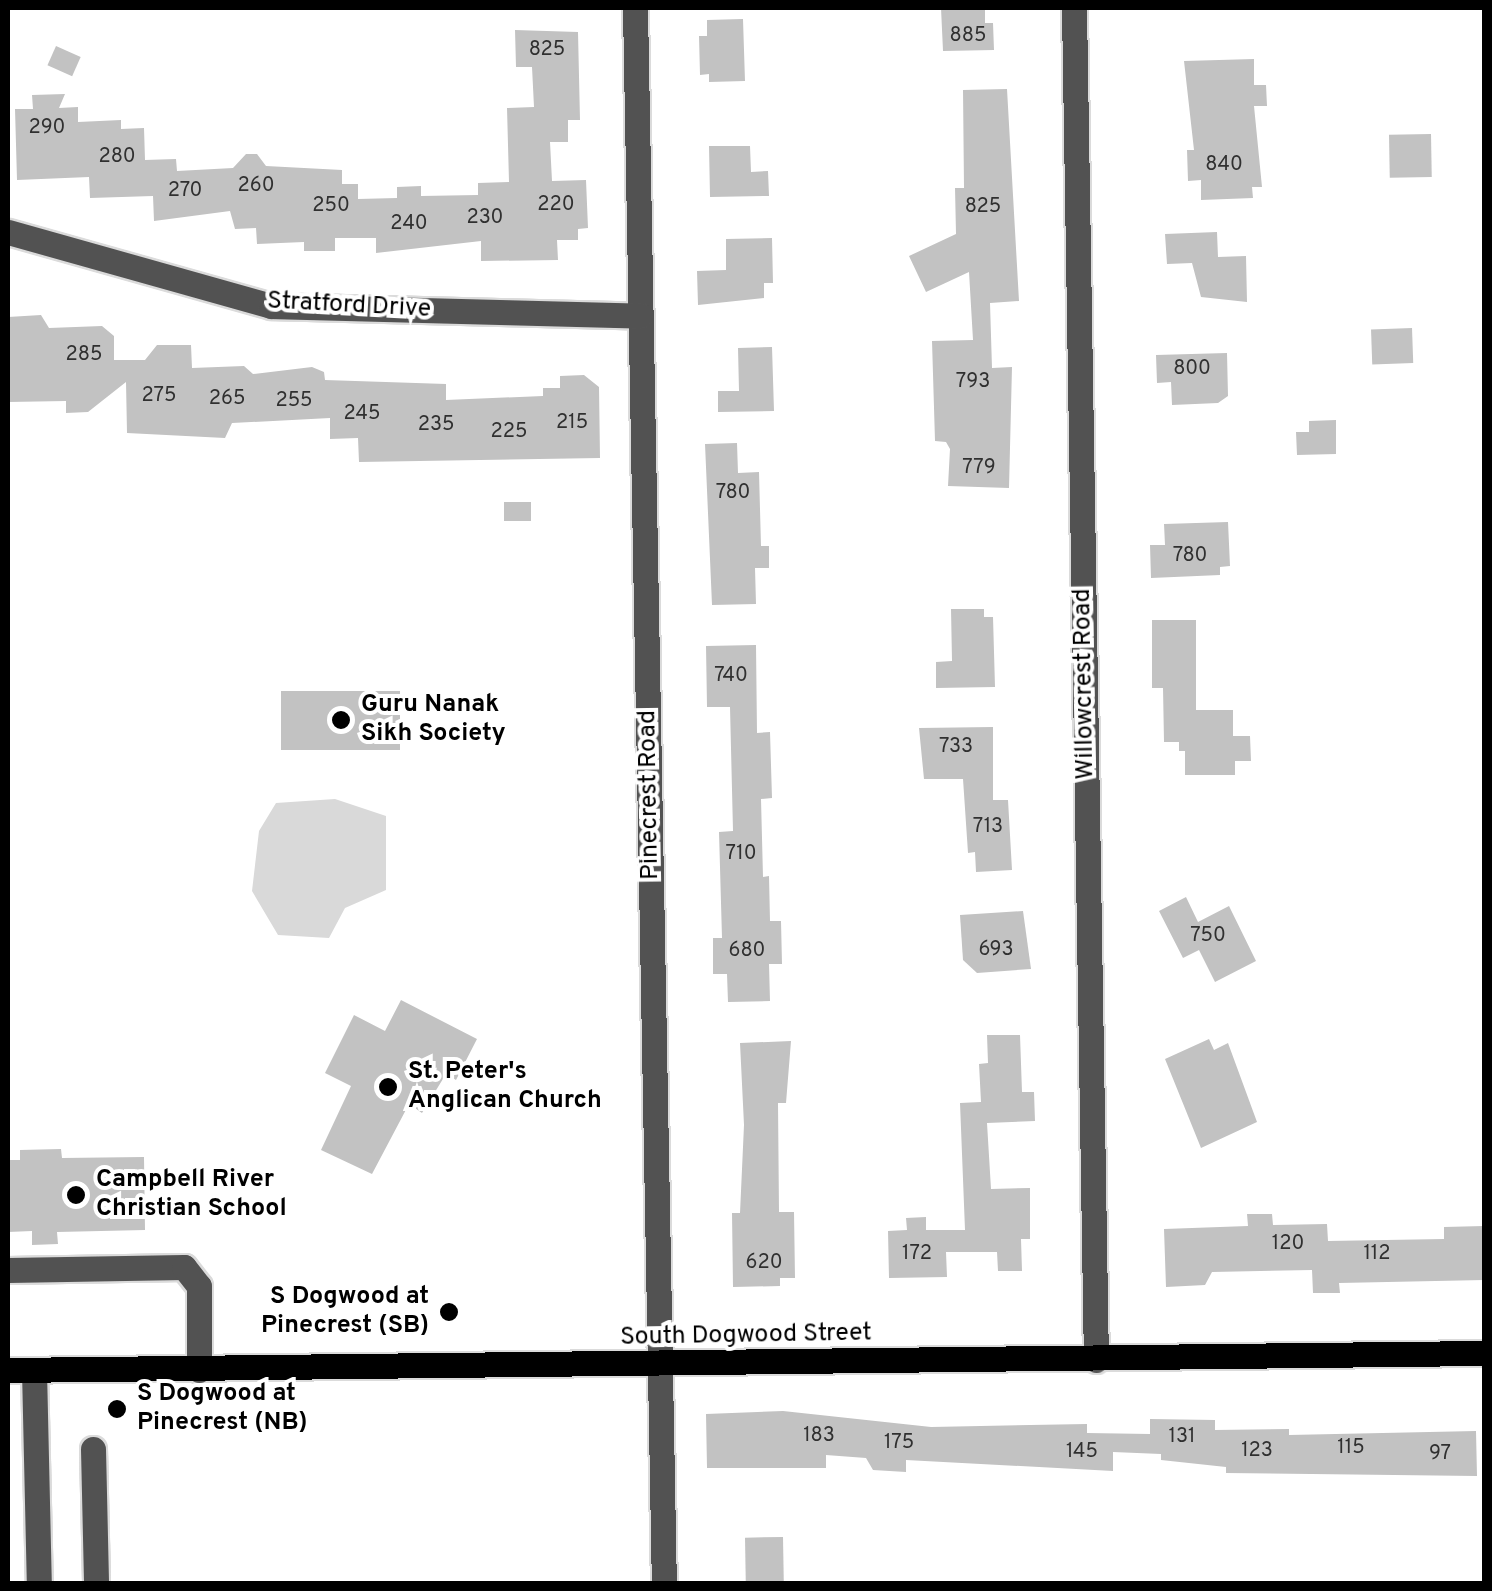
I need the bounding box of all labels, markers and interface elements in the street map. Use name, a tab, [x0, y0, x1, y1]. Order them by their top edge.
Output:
house number: 885	[950, 24, 986, 48]
house number: 825	[529, 38, 565, 62]
house number: 290	[29, 116, 65, 140]
house number: 280	[98, 145, 136, 169]
house number: 840	[1205, 153, 1243, 177]
house number: 260	[237, 174, 275, 198]
house number: 270	[168, 179, 202, 203]
house number: 220	[537, 193, 575, 217]
house number: 250	[312, 194, 350, 218]
house number: 825	[965, 195, 1001, 219]
house number: 230	[467, 206, 503, 230]
house number: 240	[390, 212, 428, 236]
street label: Stratford Drive	[266, 287, 432, 325]
house number: 285	[66, 343, 102, 367]
house number: 800	[1173, 357, 1211, 381]
house number: 793	[956, 370, 990, 394]
house number: 275	[142, 384, 176, 408]
house number: 265	[209, 387, 245, 411]
house number: 255	[275, 389, 313, 413]
house number: 245	[344, 402, 380, 426]
house number: 215	[556, 411, 588, 435]
house number: 235	[418, 413, 454, 437]
house number: 225	[491, 420, 527, 444]
house number: 779	[962, 456, 996, 480]
house number: 780	[716, 481, 750, 505]
house number: 780	[1173, 544, 1207, 568]
street label: Willowcrest Road	[1068, 588, 1102, 780]
house number: 740	[714, 664, 748, 688]
place label: Guru Nanak Sikh Society	[361, 691, 506, 750]
marker: Guru Nanak Sikh Society	[330, 709, 352, 731]
street label: Pinecrest Road	[634, 710, 666, 880]
house number: 733	[939, 735, 973, 759]
house number: 713	[973, 815, 1003, 839]
house number: 710	[725, 842, 757, 866]
house number: 750	[1190, 924, 1226, 948]
house number: 693	[978, 938, 1014, 962]
house number: 680	[729, 939, 765, 963]
place label: St. Peter's Anglican Church	[408, 1058, 602, 1117]
marker: St. Peter's Anglican Church	[377, 1076, 399, 1098]
place label: Campbell River Christian School	[96, 1166, 287, 1225]
marker: Campbell River Christian School	[65, 1184, 87, 1206]
house number: 120	[1272, 1232, 1304, 1256]
house number: 172	[902, 1242, 932, 1266]
house number: 112	[1363, 1242, 1391, 1266]
house number: 620	[745, 1251, 783, 1275]
place label: S Dogwood at Pinecrest (SB)	[261, 1283, 429, 1342]
marker: S Dogwood at Pinecrest (SB)	[438, 1301, 460, 1323]
street label: South Dogwood Street	[620, 1319, 872, 1353]
place label: S Dogwood at Pinecrest (NB)	[137, 1380, 307, 1439]
marker: S Dogwood at Pinecrest (NB)	[106, 1398, 128, 1420]
house number: 183	[803, 1424, 835, 1448]
house number: 131	[1169, 1425, 1195, 1449]
house number: 175	[884, 1431, 914, 1455]
house number: 115	[1337, 1436, 1365, 1460]
house number: 123	[1241, 1439, 1273, 1463]
house number: 145	[1066, 1440, 1098, 1464]
house number: 97	[1429, 1442, 1451, 1466]

